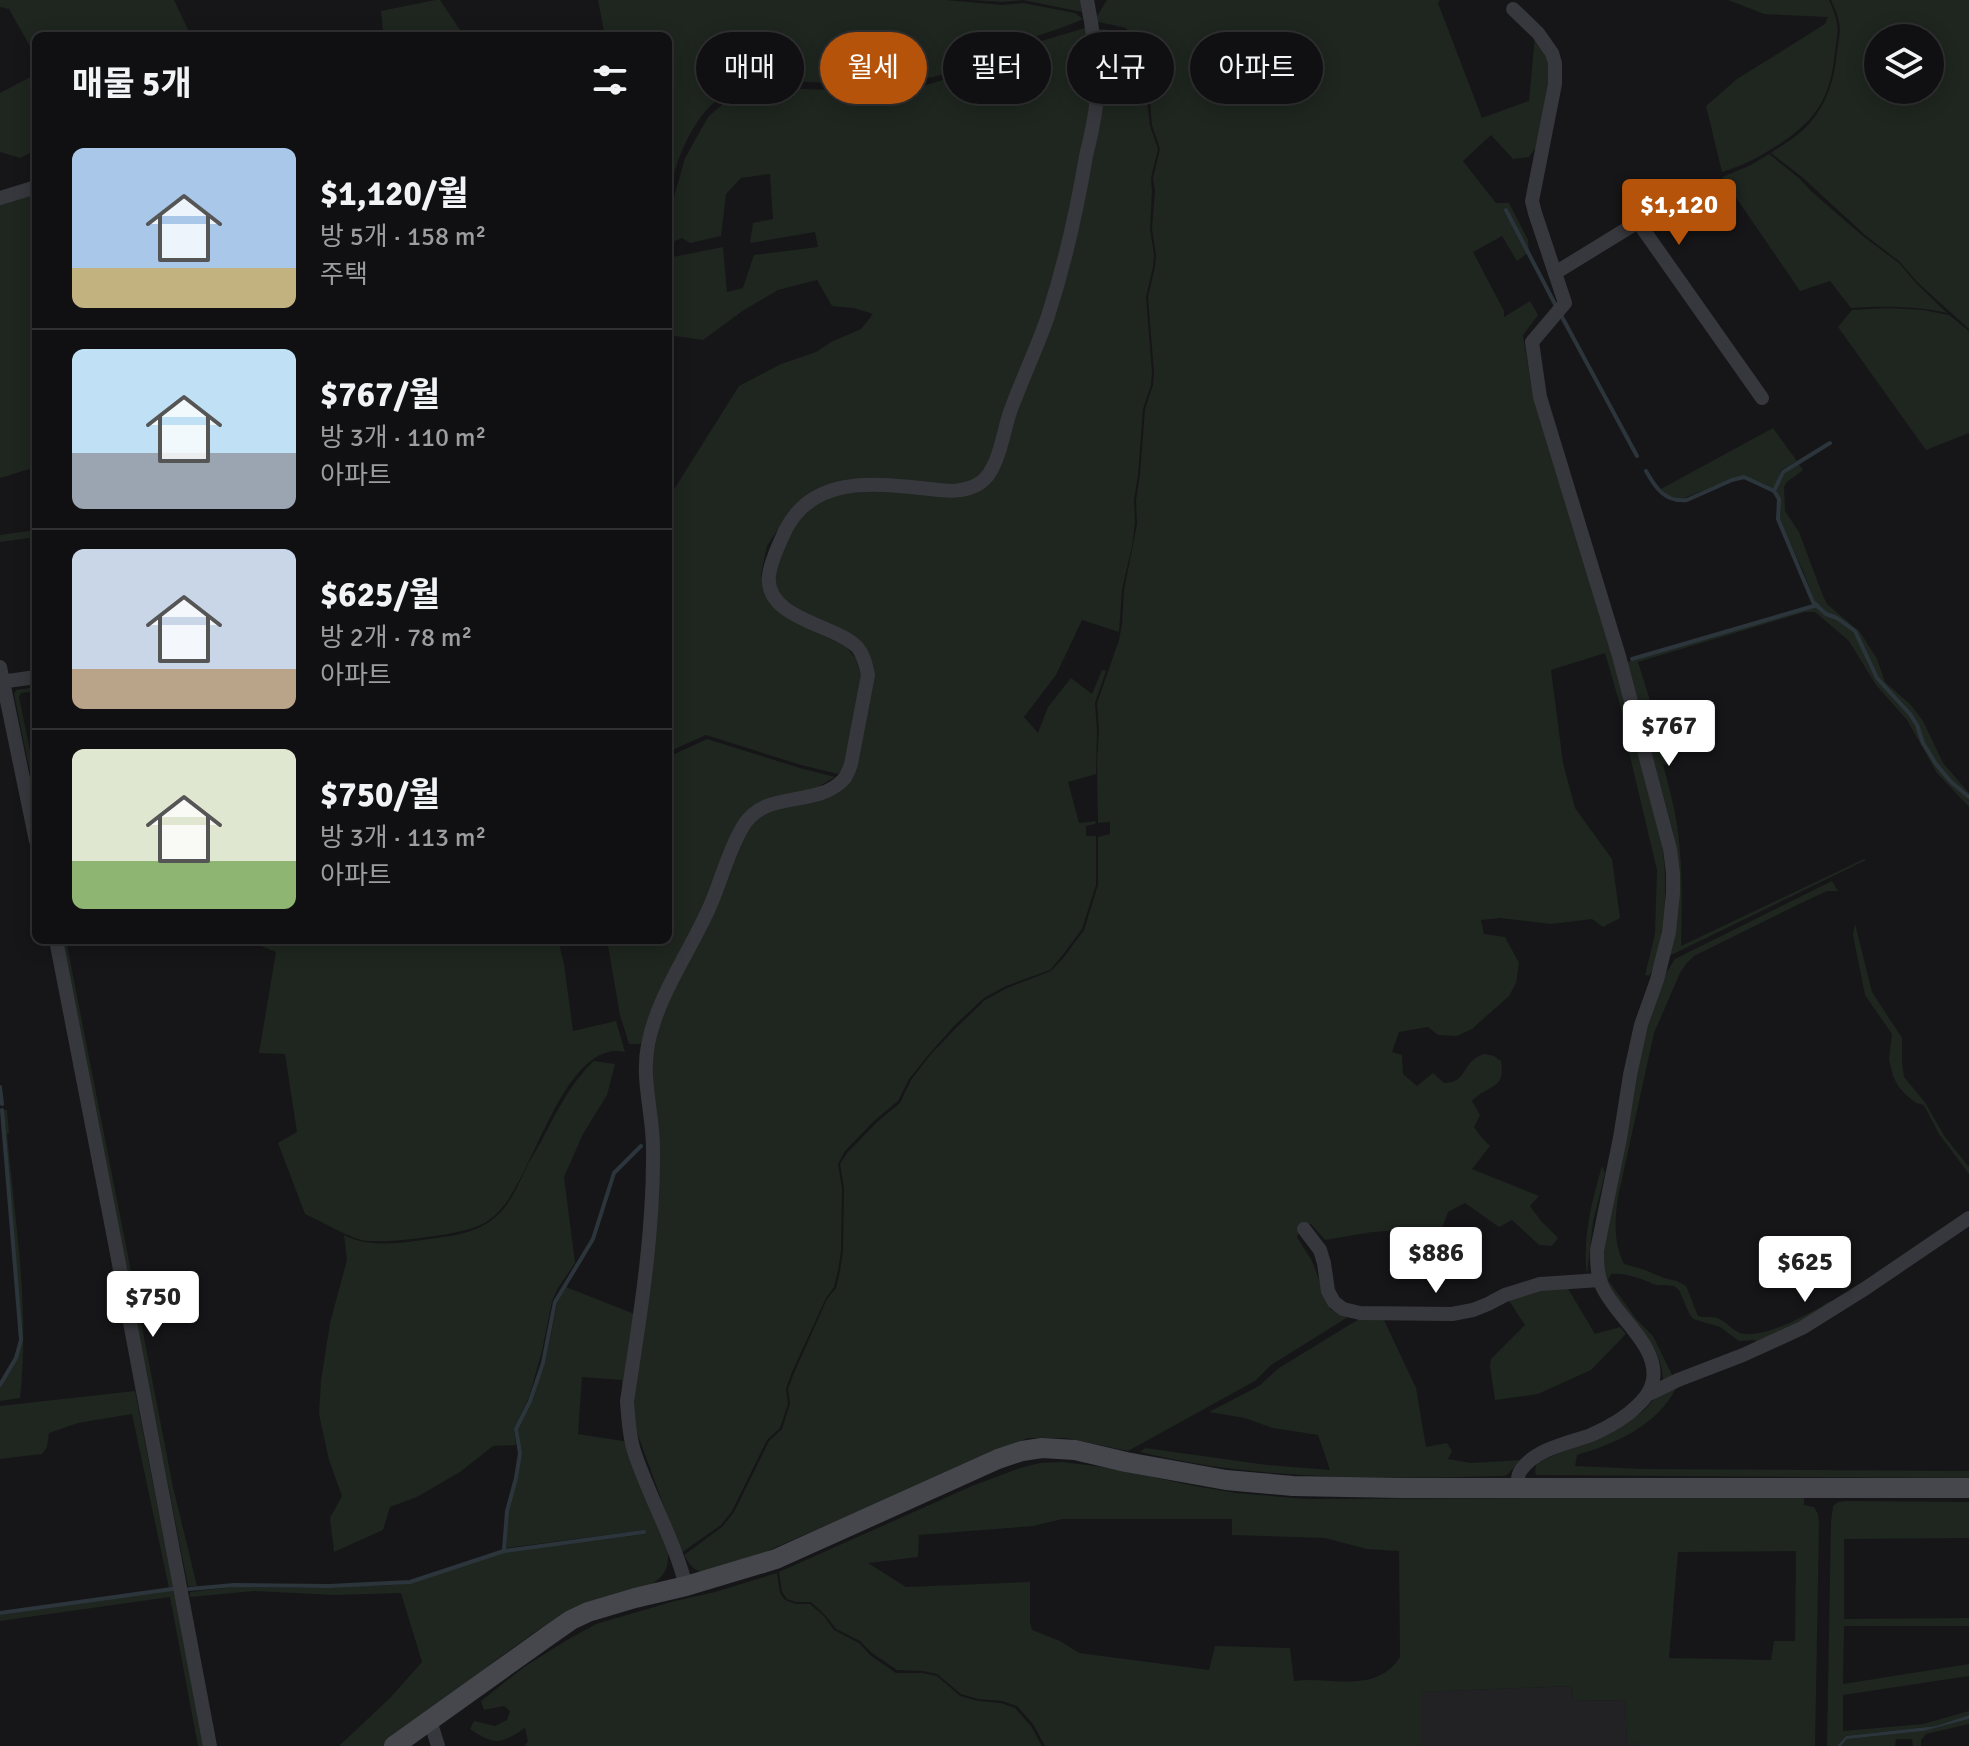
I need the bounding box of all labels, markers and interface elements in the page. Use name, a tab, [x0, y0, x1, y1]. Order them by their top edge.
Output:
map controls	[1864, 24, 1944, 104]
button: layers	[1864, 24, 1944, 104]
chip: 매매	[696, 32, 804, 104]
chip: 월세	[820, 32, 927, 104]
chip: 필터	[943, 32, 1051, 104]
chip: 신규	[1067, 32, 1174, 104]
chip: 아파트	[1190, 32, 1323, 104]
icon: filters	[588, 58, 632, 102]
text: 매물 5개	[72, 63, 192, 105]
text: $1,120/월	[320, 173, 468, 215]
pin: $1,120	[1614, 179, 1744, 247]
icon: home	[136, 180, 232, 276]
text: $1,120	[1640, 189, 1718, 221]
text: 방 5개 · 158 m²	[320, 221, 486, 253]
text: 주택	[320, 259, 368, 291]
text: $767/월	[320, 374, 440, 416]
icon: home	[136, 381, 232, 477]
text: 방 3개 · 110 m²	[320, 422, 486, 454]
text: 아파트	[320, 460, 392, 492]
text: $625/월	[320, 574, 440, 616]
icon: home	[136, 581, 232, 677]
text: 방 2개 · 78 m²	[320, 622, 472, 654]
text: 아파트	[320, 660, 392, 692]
pin: $767	[1622, 700, 1716, 768]
text: $767	[1641, 710, 1697, 742]
text: $750/월	[320, 774, 440, 816]
icon: home	[136, 781, 232, 877]
text: 방 3개 · 113 m²	[320, 822, 486, 854]
text: 아파트	[320, 860, 392, 892]
pin: $886	[1389, 1227, 1483, 1295]
pin: $625	[1758, 1236, 1852, 1304]
text: $886	[1408, 1237, 1464, 1269]
text: $625	[1777, 1246, 1833, 1278]
pin: $750	[106, 1271, 200, 1339]
text: $750	[125, 1281, 181, 1313]

